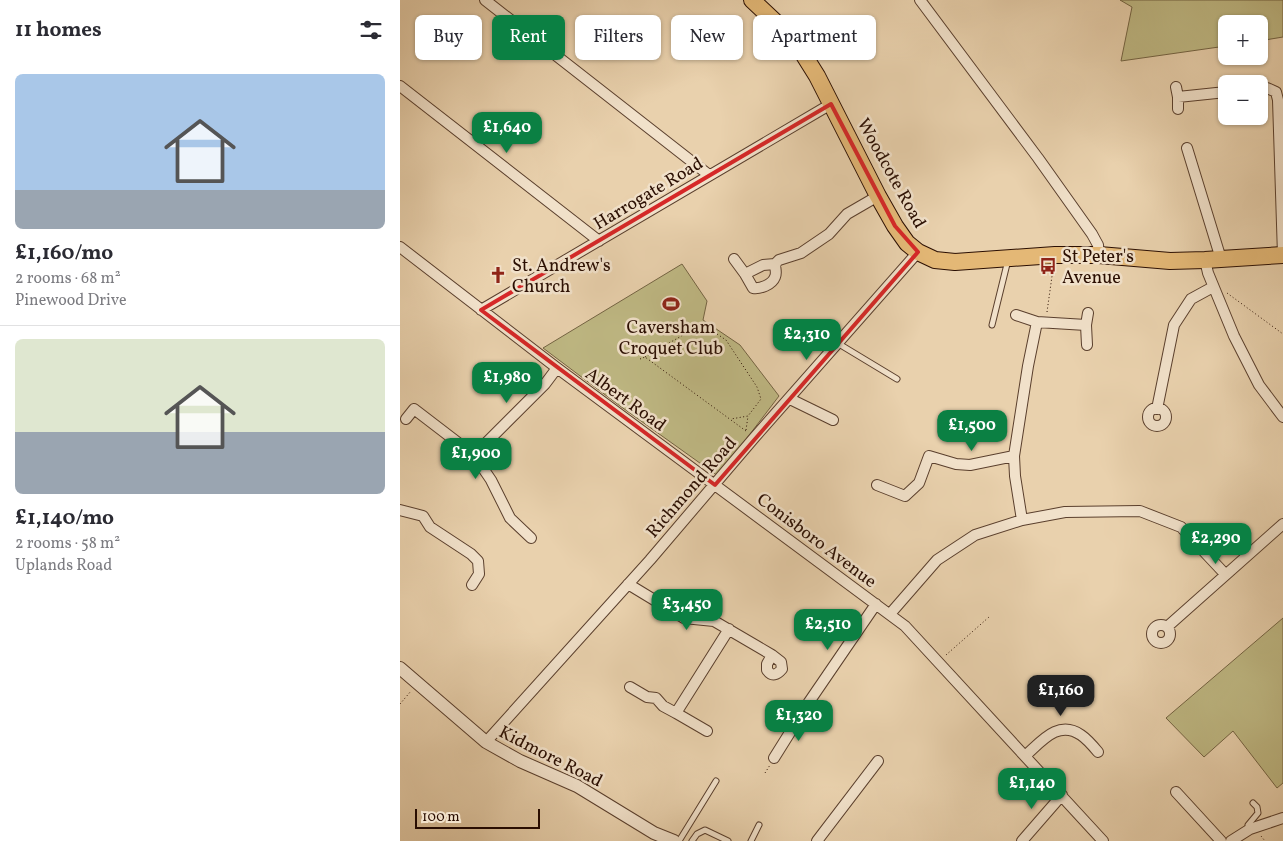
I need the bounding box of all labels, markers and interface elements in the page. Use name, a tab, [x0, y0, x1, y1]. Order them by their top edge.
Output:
chip: Buy	[415, 15, 482, 60]
chip: Rent	[492, 15, 565, 60]
chip: Filters	[575, 15, 661, 60]
chip: New	[671, 15, 743, 60]
chip: Apartment	[753, 15, 876, 60]
map controls	[1218, 15, 1268, 125]
button: +	[1218, 15, 1268, 65]
text: 11 homes	[15, 16, 102, 45]
icon: filters	[357, 16, 385, 44]
button: −	[1218, 75, 1268, 125]
icon: home	[155, 106, 245, 196]
pin: £1,640	[466, 112, 548, 154]
street label: Woodcote Road	[850, 114, 931, 233]
text: £1,640	[483, 117, 531, 139]
street label: Harrogate Road	[589, 152, 708, 237]
text: £1,160/mo	[15, 239, 113, 268]
place label: St Peter's Avenue	[1062, 245, 1134, 291]
place label: St. Andrew's Church	[512, 254, 611, 300]
bus stop icon: St Peter's Avenue	[1038, 256, 1058, 276]
church icon: St. Andrew's Church	[488, 265, 508, 285]
text: 2 rooms · 68 m²	[15, 268, 121, 290]
text: Pinewood Drive	[15, 290, 127, 312]
sports icon: Caversham Croquet Club	[661, 294, 681, 314]
place label: Caversham Croquet Club	[619, 316, 723, 362]
pin: £2,310	[766, 318, 848, 361]
text: £2,310	[784, 324, 830, 346]
pin: £1,980	[466, 362, 548, 404]
street label: Albert Road	[580, 362, 671, 438]
text: £1,980	[483, 367, 531, 389]
icon: home	[155, 372, 245, 462]
pin: £1,500	[931, 410, 1013, 452]
text: £1,500	[948, 415, 996, 437]
street label: Richmond Road	[641, 432, 743, 544]
pin: £1,900	[435, 438, 517, 480]
text: £1,900	[451, 443, 501, 465]
street label: Conisboro Avenue	[751, 488, 881, 595]
text: £1,140/mo	[15, 504, 114, 533]
pin: £2,290	[1175, 522, 1257, 565]
text: £2,290	[1191, 528, 1241, 550]
text: 2 rooms · 58 m²	[15, 533, 120, 555]
text: Uplands Road	[15, 555, 112, 577]
pin: £3,450	[646, 588, 728, 631]
text: £3,450	[663, 594, 711, 616]
pin: £2,510	[787, 608, 869, 651]
text: £2,510	[805, 614, 851, 636]
pin: £1,160	[1020, 674, 1102, 717]
text: £1,160	[1038, 680, 1084, 702]
pin: £1,320	[758, 700, 840, 742]
text: £1,320	[776, 705, 822, 727]
street label: Kidmore Road	[494, 720, 607, 794]
pin: £1,140	[991, 768, 1073, 810]
text: £1,140	[1009, 773, 1055, 795]
scale bar	[415, 806, 540, 829]
text: 100 m	[422, 808, 460, 827]

